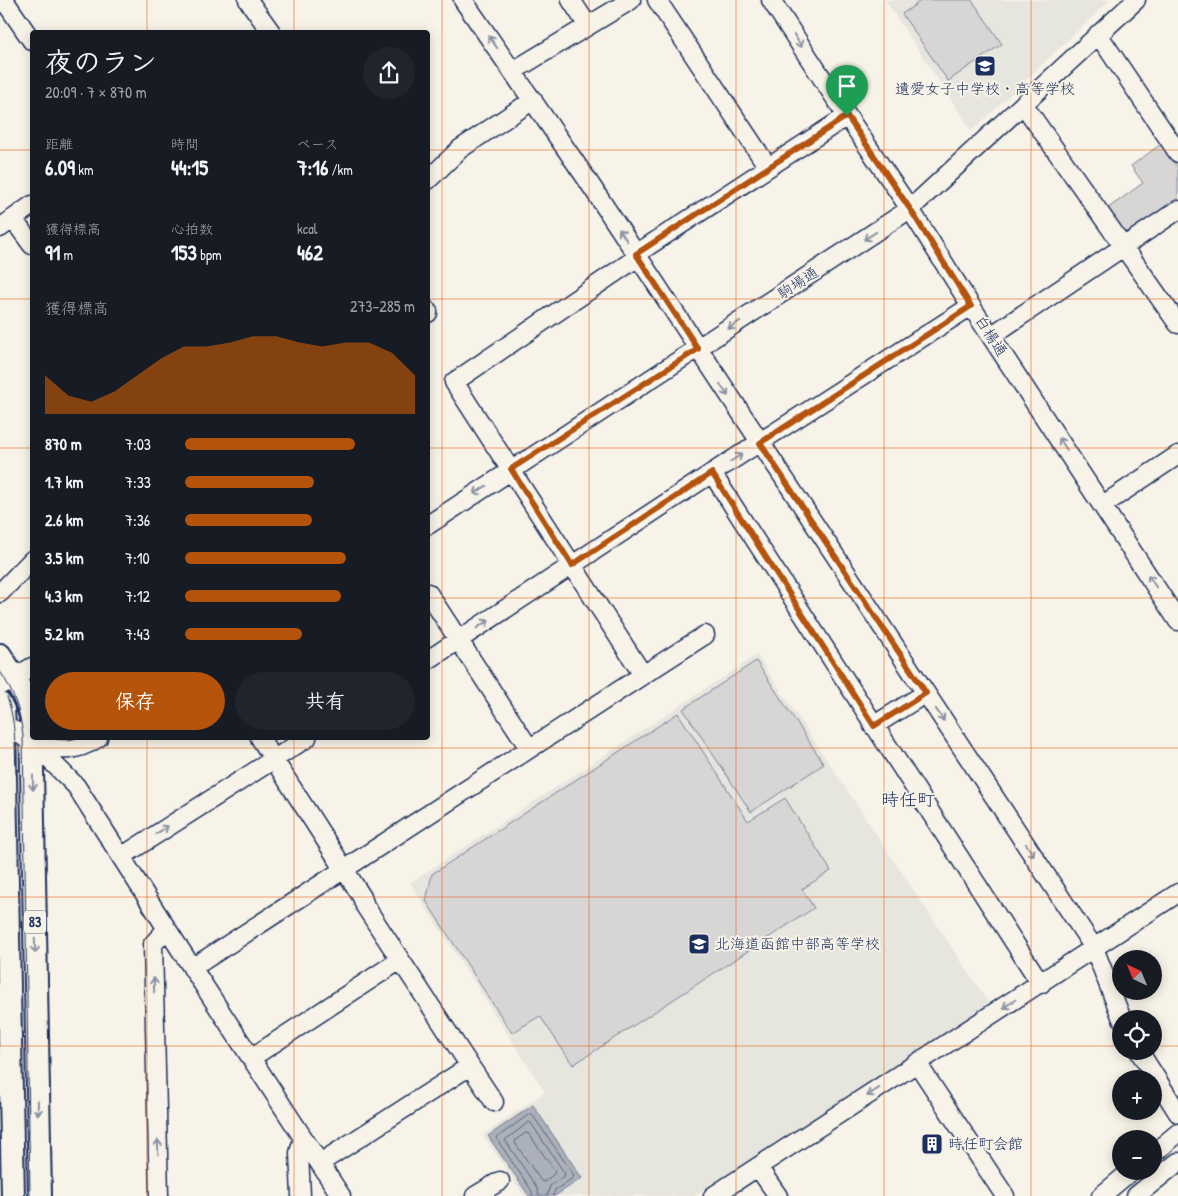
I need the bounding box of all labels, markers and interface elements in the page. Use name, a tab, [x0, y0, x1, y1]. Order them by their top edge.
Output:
one-way arrow	[794, 33, 804, 47]
one-way arrow	[488, 36, 498, 50]
text: 夜のラン	[45, 43, 157, 81]
button: share	[363, 47, 415, 99]
school or university icon: 遺愛女子中学校・高等学校	[973, 54, 997, 78]
pin	[826, 65, 868, 116]
icon: arrive	[833, 72, 861, 100]
place label: 遺愛女子中学校・高等学校	[895, 78, 1075, 99]
text: 20:09 · 7 × 870 m	[45, 81, 147, 103]
text: 距離	[45, 134, 73, 153]
text: 時間	[171, 134, 199, 153]
text: ペース	[297, 134, 338, 153]
text: 6.09	[45, 153, 75, 182]
text: 44:15	[171, 153, 208, 182]
text: 7:16	[297, 153, 328, 182]
text: km	[75, 160, 94, 179]
text: /km	[328, 160, 353, 179]
text: 獲得標高	[45, 219, 101, 238]
text: 心拍数	[171, 219, 213, 238]
text: kcal	[297, 219, 317, 238]
one-way arrow	[618, 228, 629, 242]
one-way arrow	[863, 231, 877, 241]
text: 91	[45, 238, 60, 267]
text: 153	[171, 238, 197, 267]
text: 462	[297, 238, 323, 267]
text: m	[60, 245, 73, 264]
text: bpm	[197, 245, 221, 264]
street label: 駒場通	[773, 262, 822, 304]
text: 273–285 m	[350, 295, 415, 317]
text: 獲得標高	[45, 297, 109, 319]
street label: 白楊通	[970, 311, 1012, 360]
one-way arrow	[727, 321, 741, 331]
one-way arrow	[720, 382, 730, 396]
text: 870 m	[45, 433, 82, 455]
text: 7:03	[125, 433, 151, 455]
one-way arrow	[1058, 438, 1068, 452]
one-way arrow	[729, 453, 743, 463]
text: 1.7 km	[45, 471, 83, 493]
text: 7:33	[125, 471, 151, 493]
one-way arrow	[473, 485, 487, 495]
text: 2.6 km	[45, 509, 84, 531]
text: 7:36	[125, 509, 150, 531]
text: 3.5 km	[45, 547, 84, 569]
text: 7:10	[125, 547, 150, 569]
one-way arrow	[1146, 574, 1156, 588]
text: 4.3 km	[45, 585, 83, 607]
text: 7:12	[125, 585, 150, 607]
one-way arrow	[476, 619, 490, 629]
text: 5.2 km	[45, 623, 84, 645]
text: 7:43	[125, 623, 150, 645]
button: 保存	[45, 672, 225, 730]
button: 共有	[235, 672, 415, 730]
one-way arrow	[935, 707, 945, 721]
one-way arrow	[28, 775, 38, 791]
district label: 時任町	[881, 787, 935, 812]
one-way arrow	[154, 825, 168, 835]
one-way arrow	[1025, 843, 1035, 857]
road number: 83	[24, 910, 46, 934]
school or university icon: 北海道函館中部高等学校	[687, 932, 711, 956]
place label: 北海道函館中部高等学校	[715, 933, 880, 954]
one-way arrow	[31, 938, 40, 954]
north arrow	[1112, 950, 1162, 1000]
map controls	[1112, 950, 1162, 1180]
one-way arrow	[149, 977, 159, 994]
one-way arrow	[1003, 999, 1017, 1009]
button: locate	[1112, 1010, 1162, 1060]
button: +	[1112, 1070, 1162, 1120]
one-way arrow	[866, 1087, 880, 1097]
one-way arrow	[34, 1100, 43, 1116]
button: −	[1112, 1130, 1162, 1180]
building icon: 時任町会館	[920, 1132, 944, 1156]
place label: 時任町会館	[948, 1133, 1023, 1154]
one-way arrow	[153, 1140, 163, 1156]

